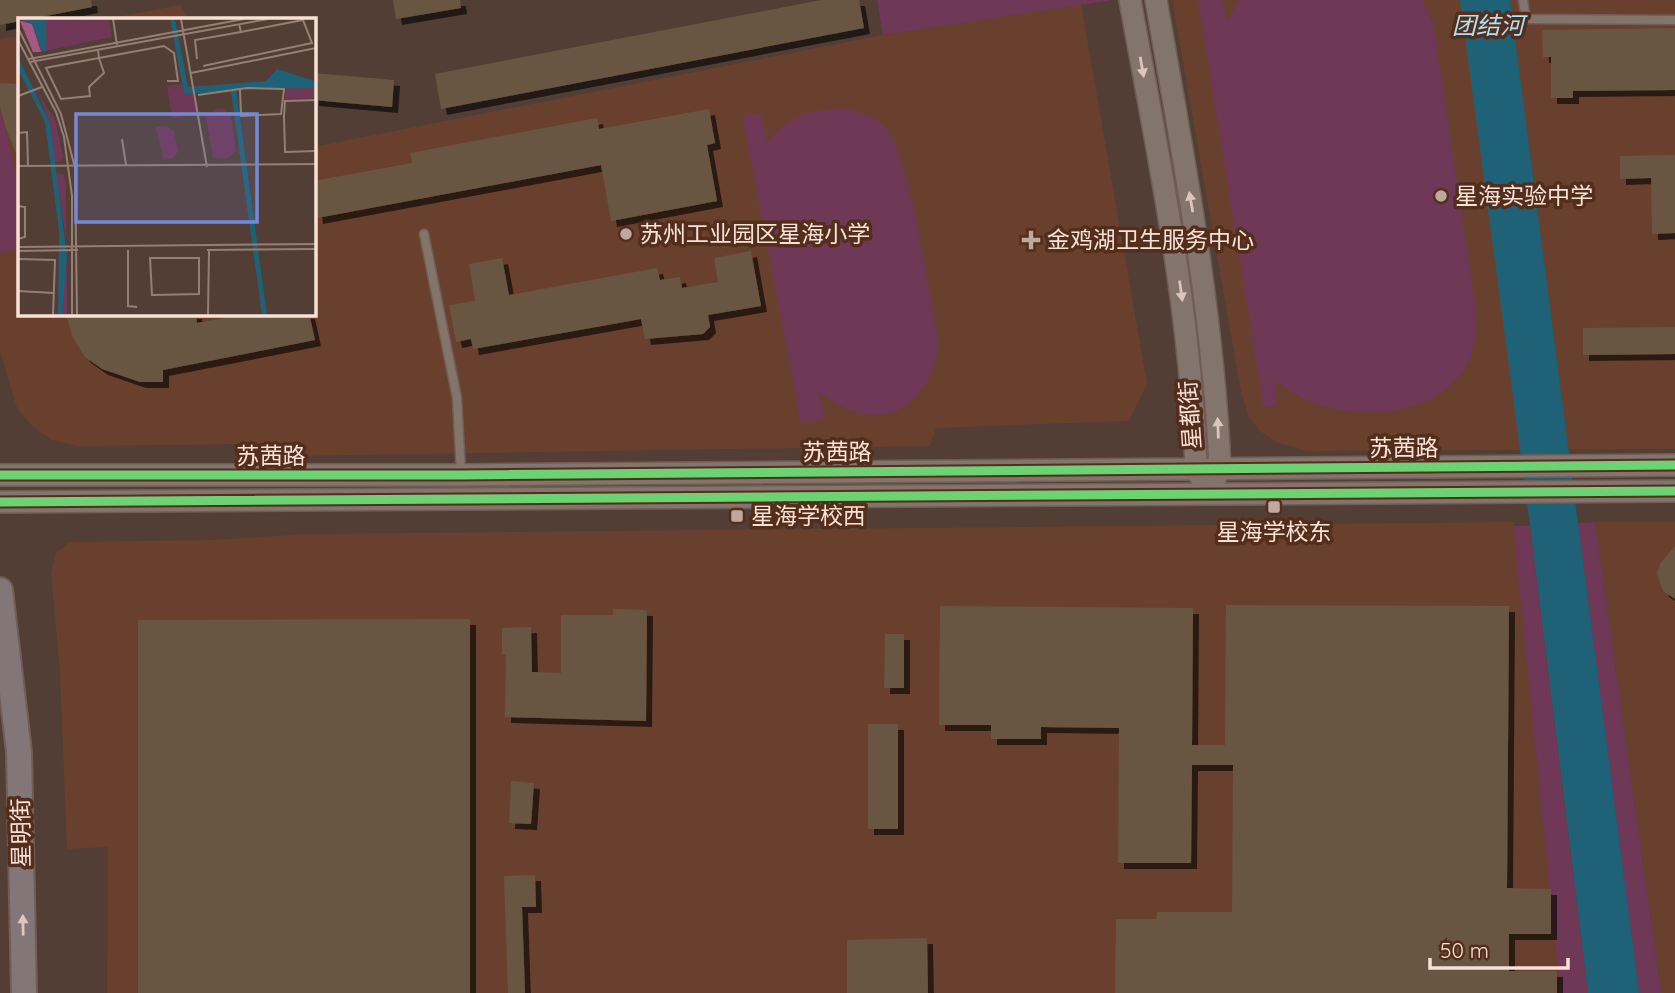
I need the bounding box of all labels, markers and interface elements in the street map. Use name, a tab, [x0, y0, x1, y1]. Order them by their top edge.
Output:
water label: 团结河	[1452, 10, 1528, 40]
inset map	[18, 18, 315, 315]
one-way arrow	[1137, 56, 1148, 78]
place label: 星海实验中学	[1455, 181, 1593, 210]
marker: 星海实验中学	[1433, 188, 1449, 204]
one-way arrow	[1185, 191, 1196, 213]
place label: 苏州工业园区星海小学	[640, 219, 870, 248]
place label: 金鸡湖卫生服务中心	[1047, 225, 1254, 254]
marker: 苏州工业园区星海小学	[618, 226, 634, 242]
marker: 金鸡湖卫生服务中心	[1021, 230, 1041, 250]
one-way arrow	[1176, 280, 1187, 302]
street label: 星都街	[1173, 380, 1206, 450]
one-way arrow	[1213, 417, 1224, 439]
street label: 苏茜路	[1370, 433, 1439, 462]
street label: 苏茜路	[803, 437, 872, 466]
street label: 苏茜路	[237, 441, 306, 470]
marker: 星海学校东	[1266, 499, 1282, 515]
place label: 星海学校西	[751, 501, 866, 530]
marker: 星海学校西	[729, 508, 745, 524]
place label: 星海学校东	[1217, 517, 1332, 546]
street label: 星明街	[5, 798, 36, 868]
one-way arrow	[17, 914, 29, 936]
scale bar	[1430, 926, 1568, 970]
text: 50 m	[1440, 937, 1489, 963]

